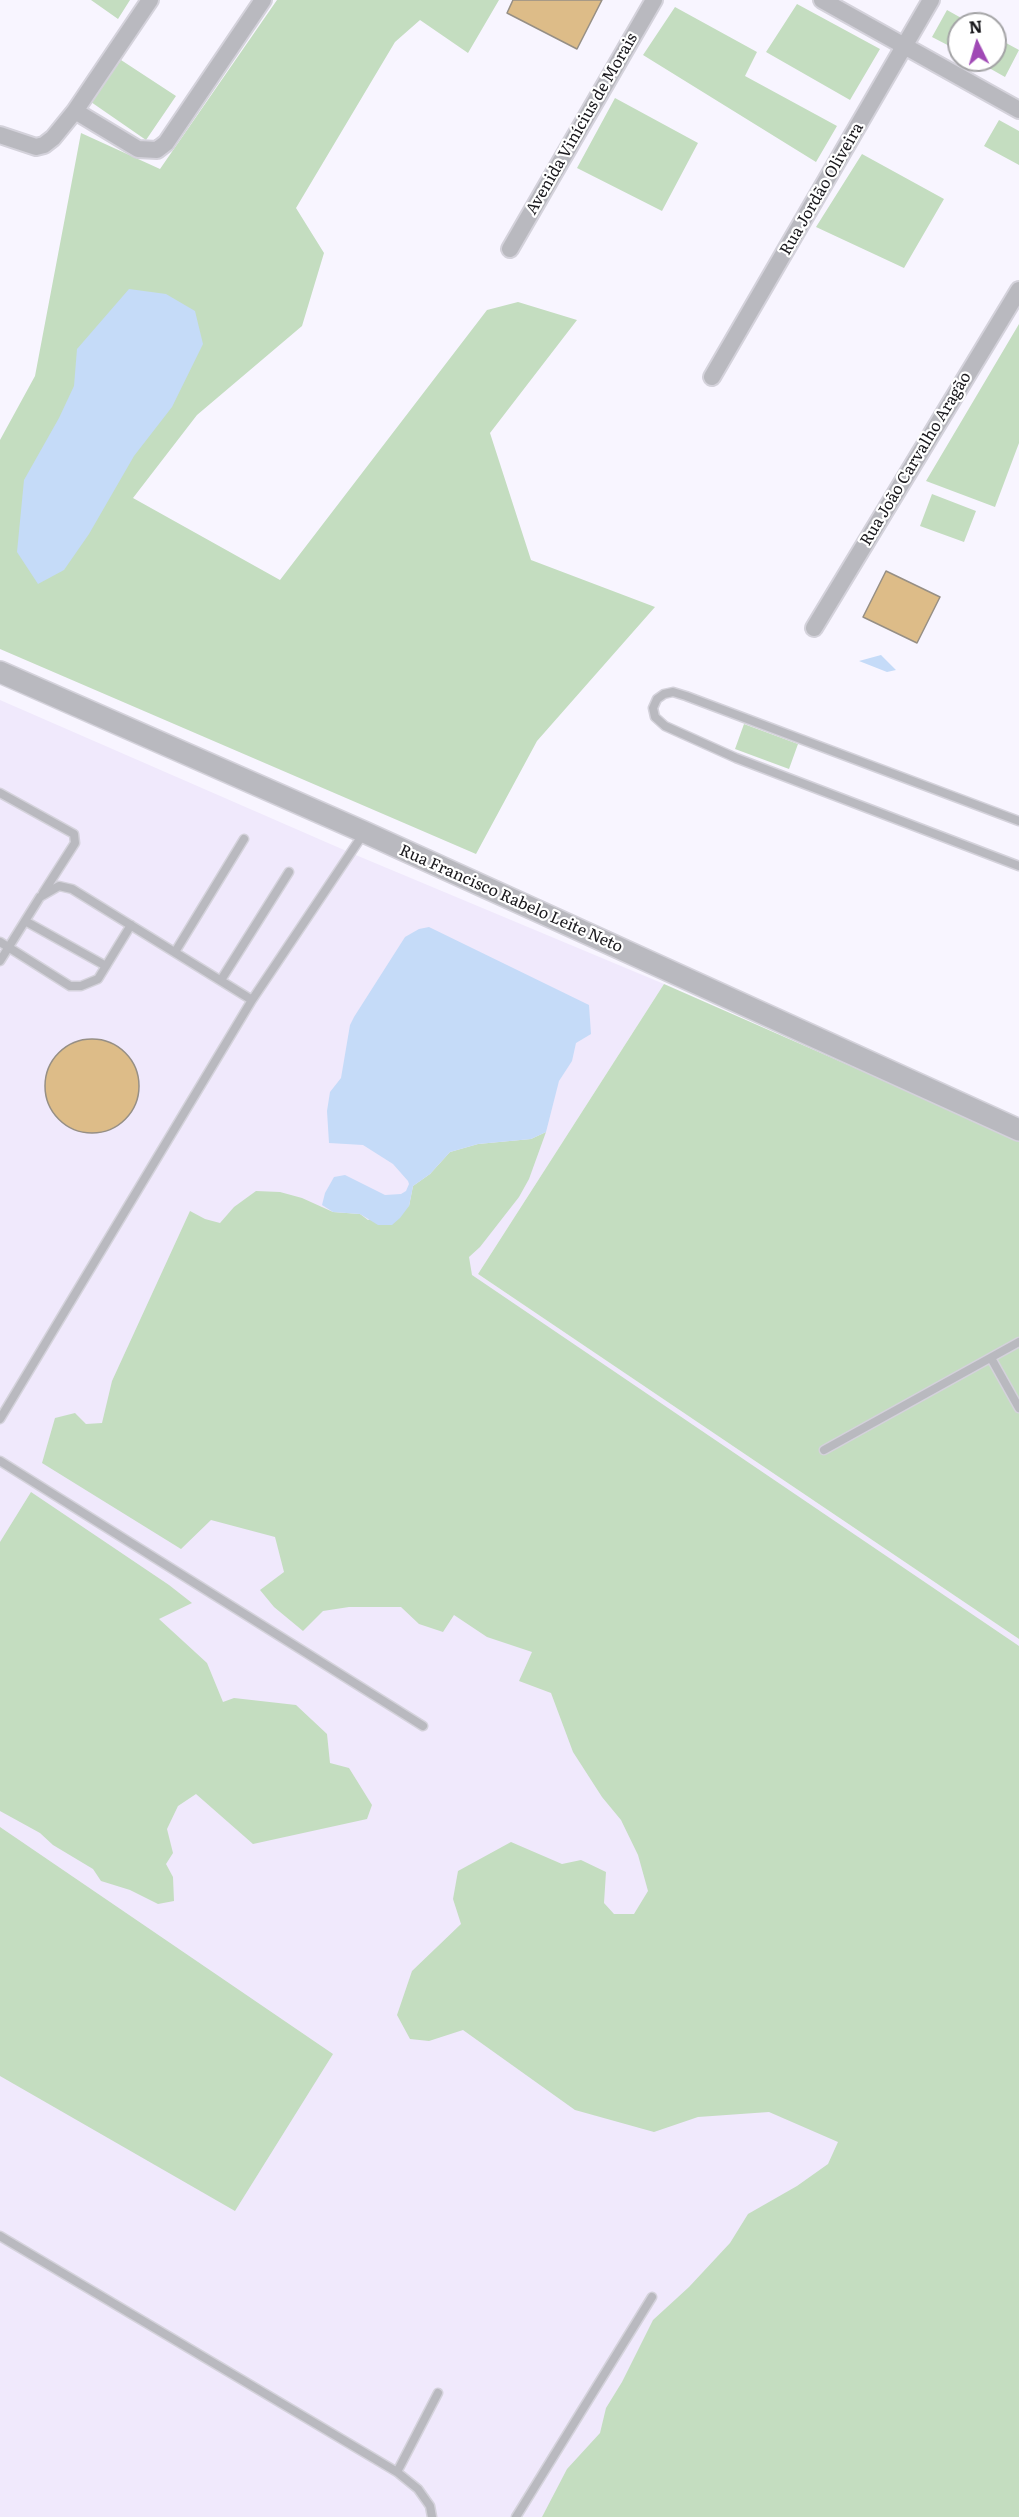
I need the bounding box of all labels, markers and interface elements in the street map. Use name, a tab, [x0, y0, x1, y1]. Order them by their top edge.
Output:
north arrow	[947, 12, 1007, 72]
text: N	[968, 14, 983, 39]
street label: Avenida Vinícius de Morais	[522, 30, 642, 218]
street label: Rua Jordão Oliveira	[776, 119, 868, 259]
street label: Rua João Carvalho Aragão	[856, 369, 976, 549]
street label: Rua Francisco Rabelo Leite Neto	[396, 841, 626, 957]

